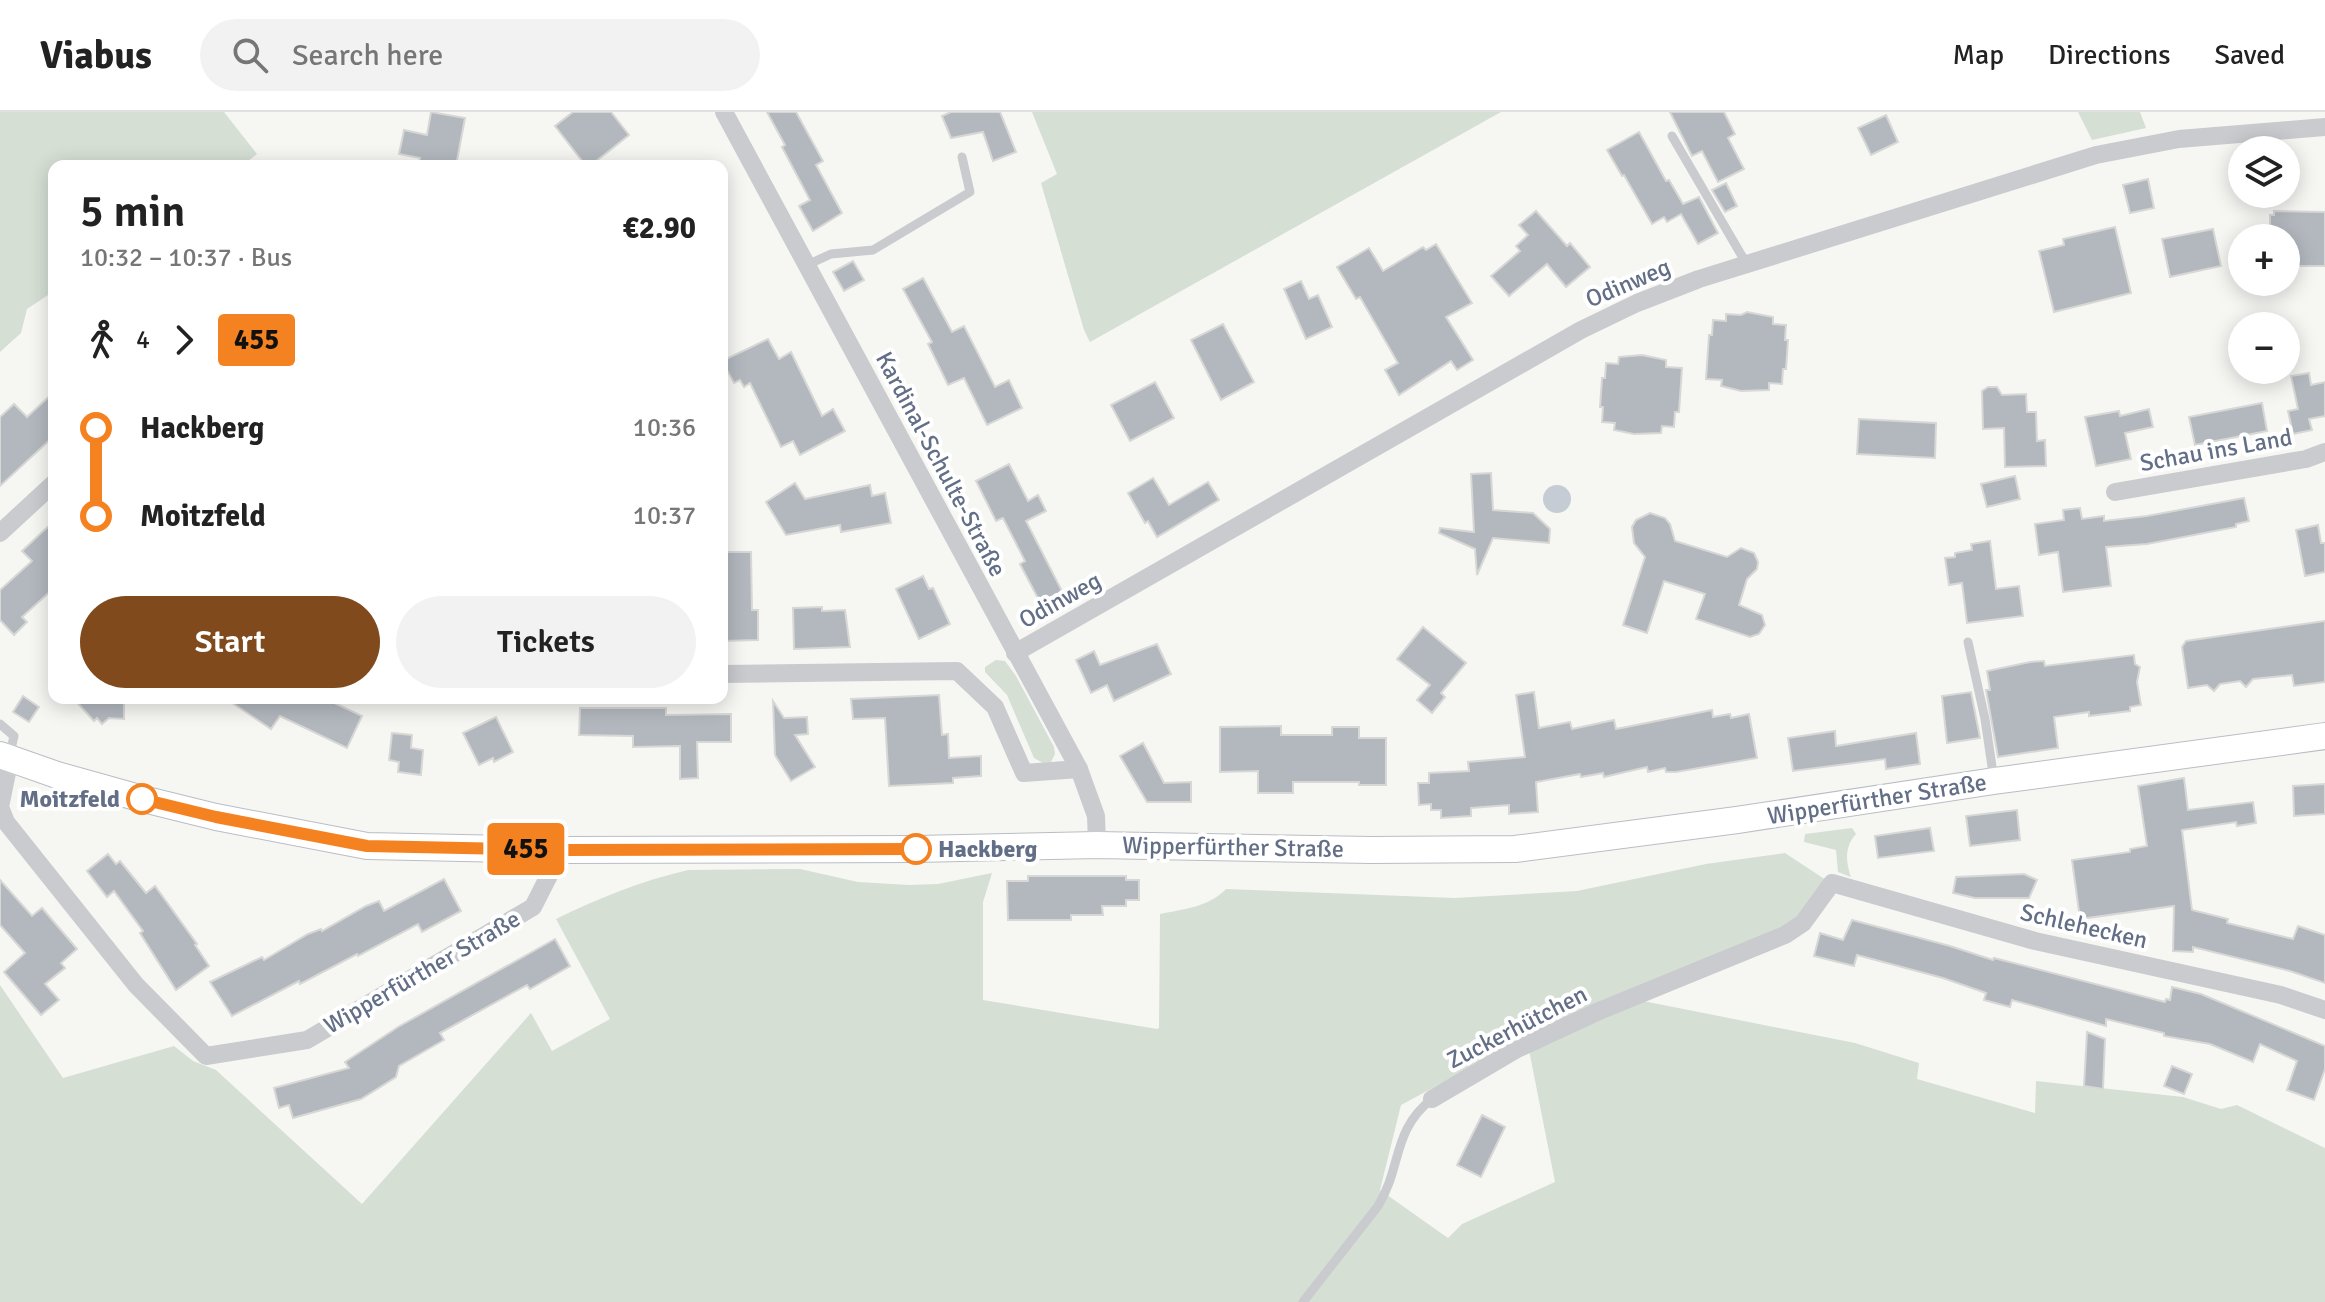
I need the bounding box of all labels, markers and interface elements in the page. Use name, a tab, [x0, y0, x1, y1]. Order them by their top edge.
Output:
search box	[200, 19, 760, 91]
text: Viabus	[40, 32, 152, 79]
icon: search	[228, 33, 272, 77]
text: Search here	[292, 37, 443, 74]
text: Map	[1952, 38, 2004, 72]
text: Directions	[2048, 38, 2170, 72]
text: Saved	[2214, 38, 2285, 72]
map controls	[2228, 136, 2300, 384]
button: layers	[2228, 136, 2300, 208]
text: 5 min	[80, 185, 185, 239]
text: €2.90	[623, 210, 696, 247]
button: +	[2228, 224, 2300, 296]
text: 10:32 – 10:37 · Bus	[80, 242, 292, 274]
street label: Odinweg	[1581, 252, 1675, 314]
button: −	[2228, 312, 2300, 384]
icon: walk	[80, 318, 124, 362]
icon: forward	[162, 318, 206, 362]
text: 455	[234, 323, 279, 357]
text: 4	[136, 324, 150, 356]
street label: Kardinal-Schulte-Straße	[869, 346, 1013, 582]
text: Hackberg	[140, 410, 264, 447]
text: 10:36	[633, 412, 696, 444]
street label: Schau ins Land	[2138, 422, 2294, 478]
text: Moitzfeld	[140, 498, 266, 535]
text: 10:37	[633, 500, 696, 532]
street label: Odinweg	[1014, 565, 1106, 635]
button: Start	[80, 596, 380, 688]
button: Tickets	[396, 596, 696, 688]
street label: Wipperfürther Straße	[1765, 767, 1989, 831]
place label: Moitzfeld	[20, 784, 120, 814]
marker: Moitzfeld	[127, 784, 157, 814]
line badge: 455	[480, 823, 572, 875]
street label: Wipperfürther Straße	[1122, 830, 1344, 864]
text: 455	[503, 832, 549, 866]
marker: Hackberg	[901, 834, 931, 864]
place label: Hackberg	[938, 834, 1038, 864]
street label: Schlehecken	[2017, 897, 2151, 955]
street label: Wipperfürther Straße	[319, 904, 525, 1040]
street label: Zuckerhütchen	[1442, 979, 1592, 1075]

